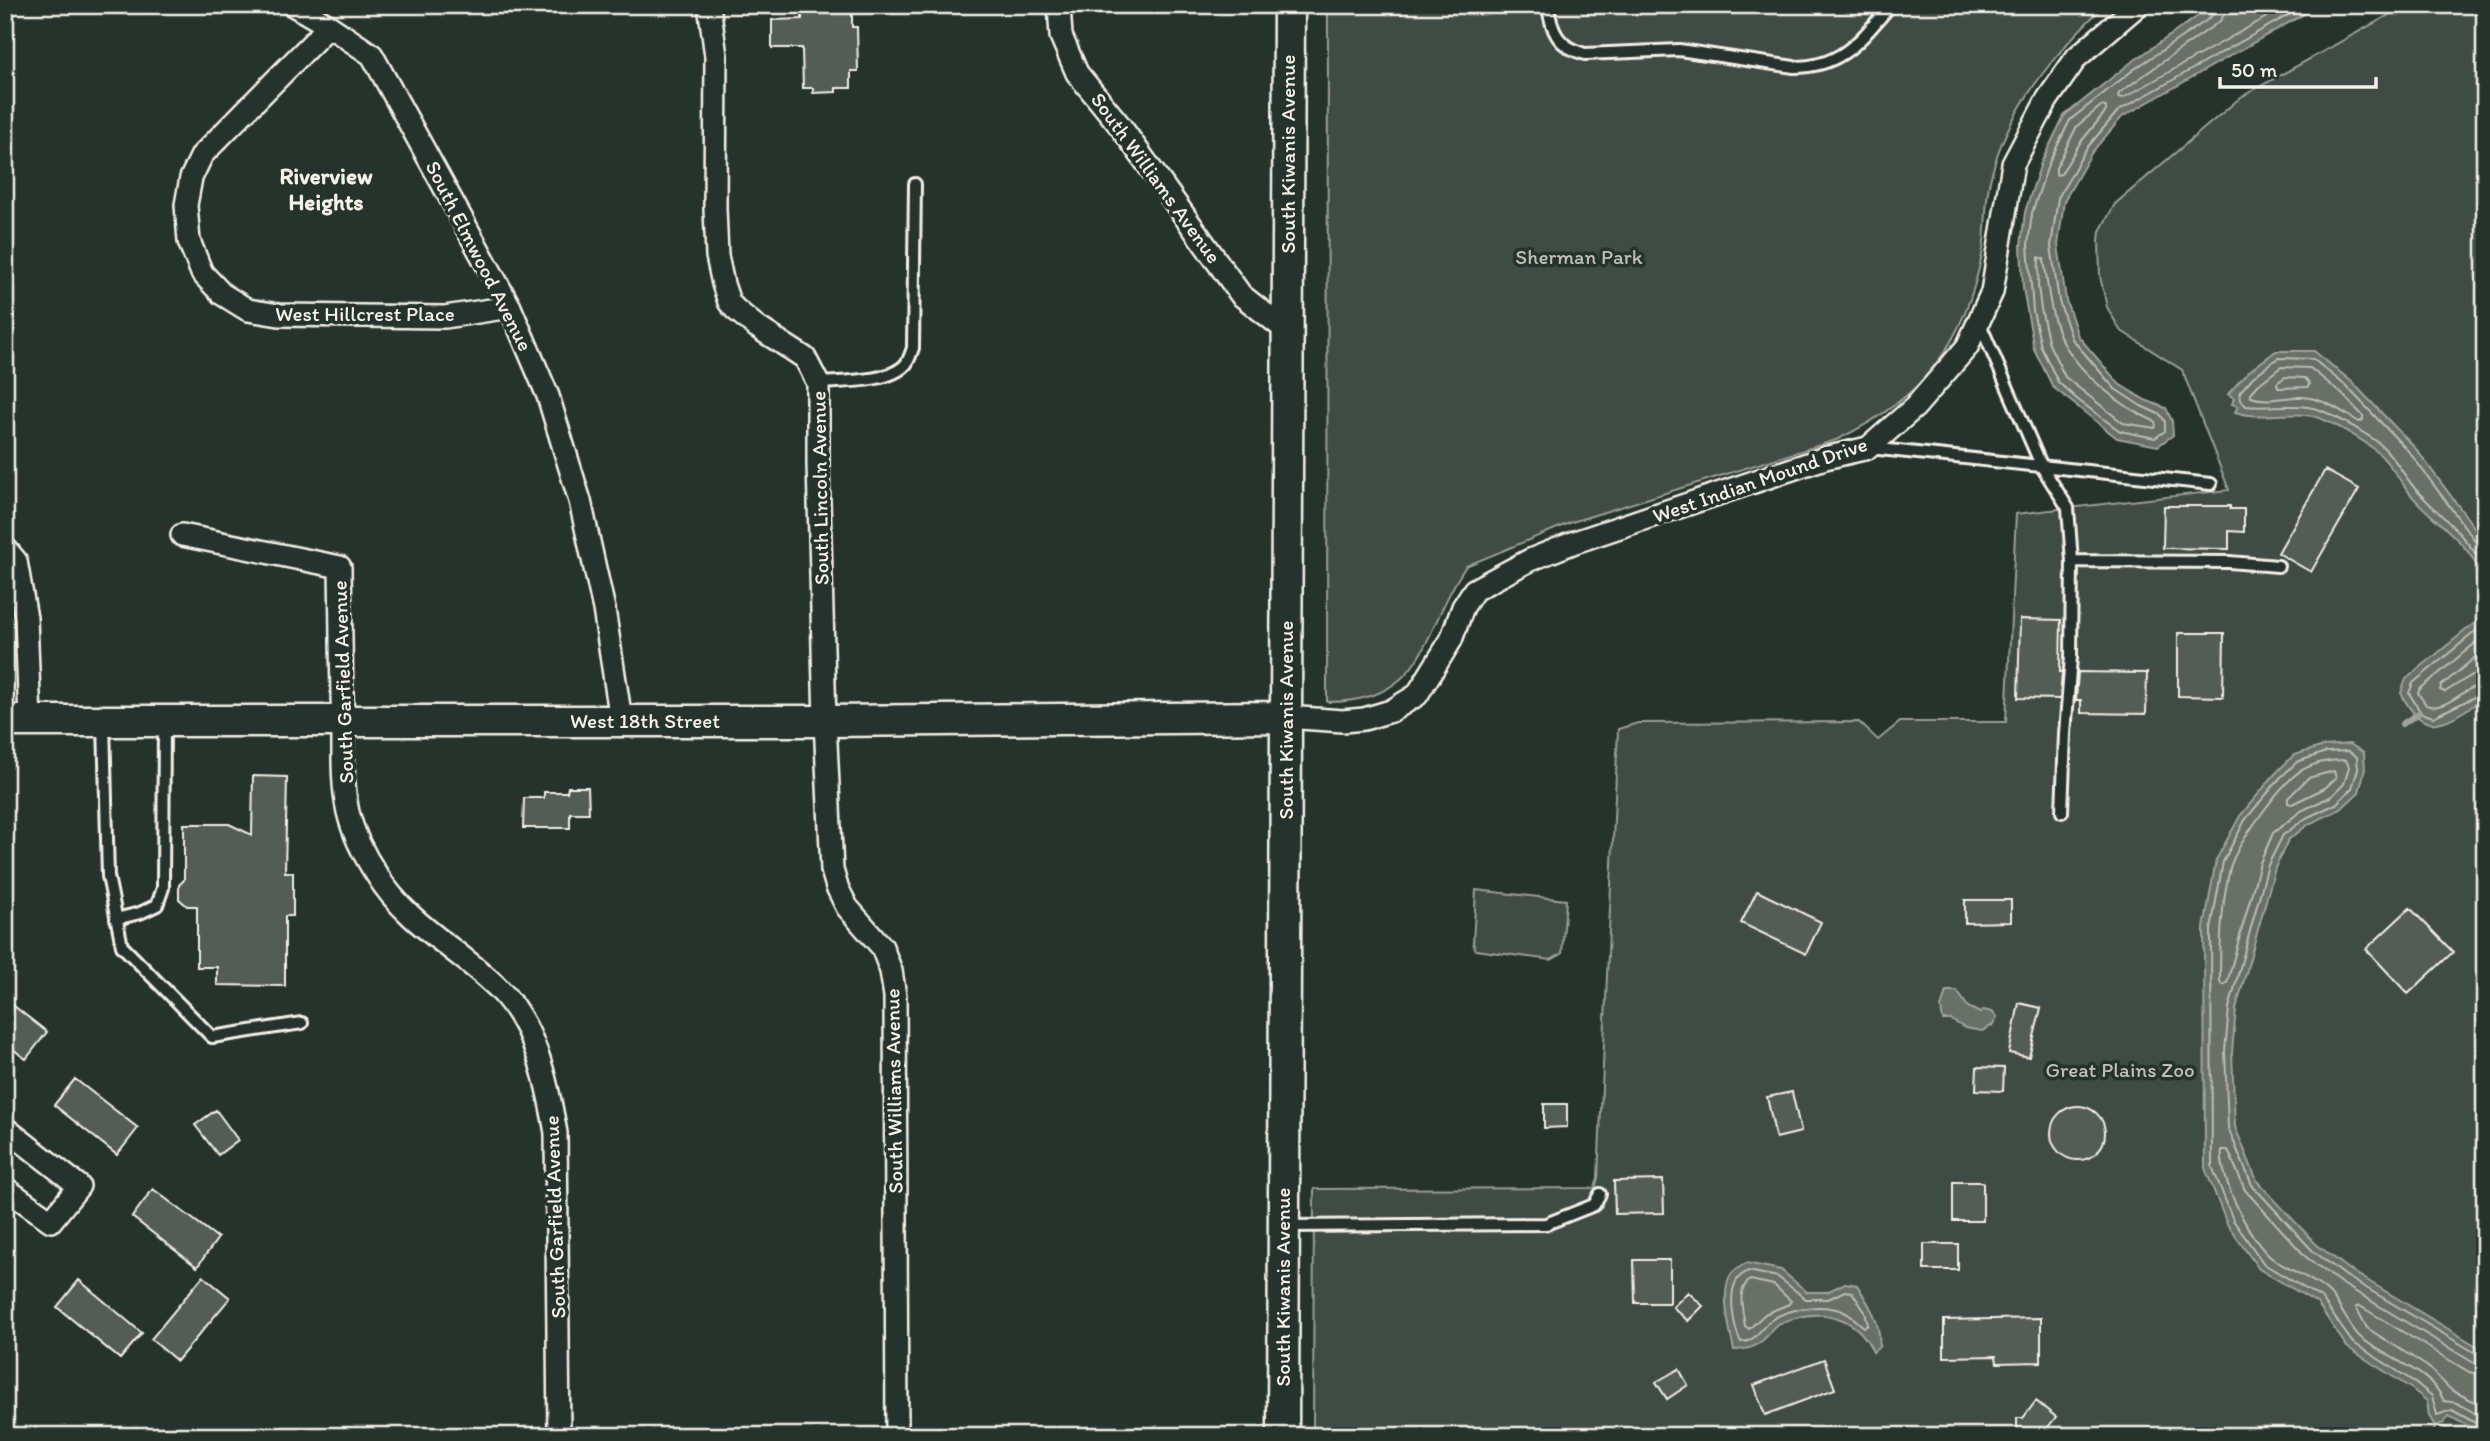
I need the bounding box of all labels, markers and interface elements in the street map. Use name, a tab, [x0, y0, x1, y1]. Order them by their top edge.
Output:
scale bar	[2220, 46, 2376, 90]
street label: South Kiwanis Avenue	[1275, 54, 1300, 254]
text: 50 m	[2231, 57, 2278, 82]
street label: South Williams Avenue	[1086, 87, 1227, 268]
street label: South Elmwood Avenue	[421, 156, 538, 355]
district label: Riverview Heights	[279, 162, 373, 216]
park label: Sherman Park	[1515, 244, 1643, 269]
street label: West Hillcrest Place	[275, 301, 455, 326]
street label: South Lincoln Avenue	[805, 391, 834, 585]
street label: West Indian Mound Drive	[1649, 431, 1871, 528]
street label: South Garfield Avenue	[326, 580, 359, 784]
street label: South Kiwanis Avenue	[1273, 620, 1298, 820]
street label: West 18th Street	[570, 708, 720, 733]
street label: South Williams Avenue	[879, 988, 908, 1194]
park label: Great Plains Zoo	[2045, 1057, 2195, 1082]
street label: South Garfield Avenue	[538, 1115, 571, 1319]
street label: South Kiwanis Avenue	[1270, 1187, 1295, 1387]

